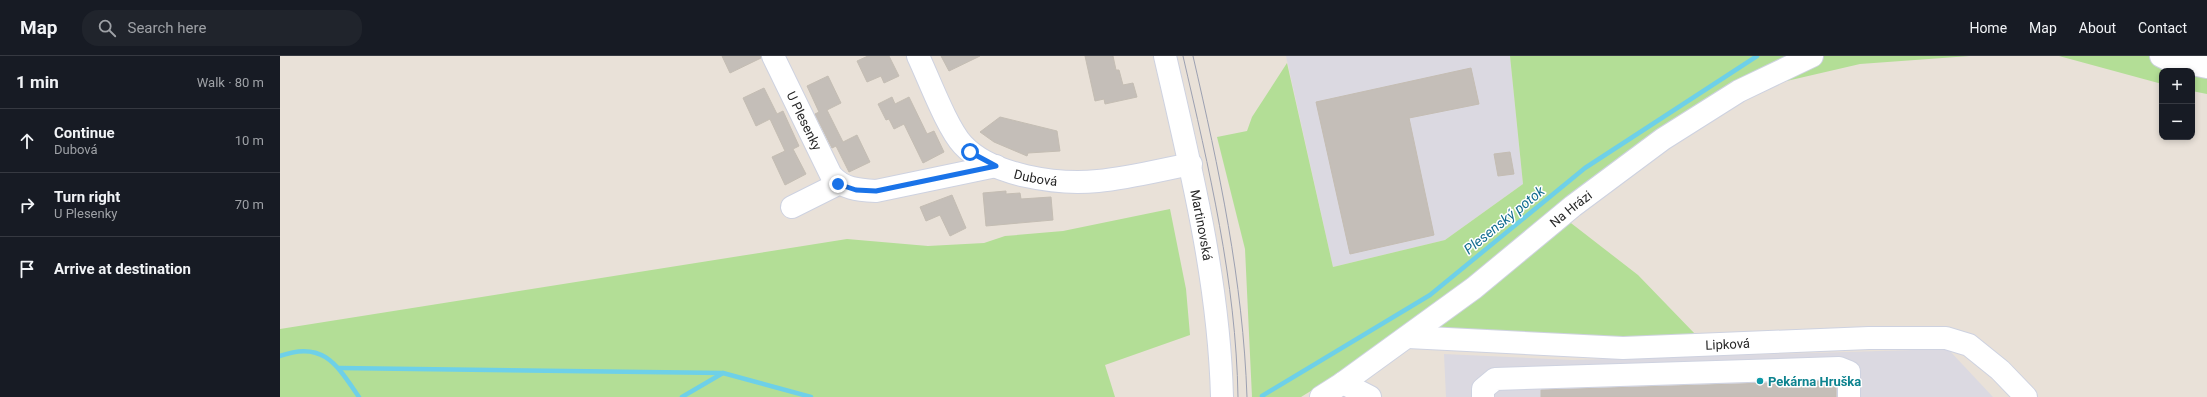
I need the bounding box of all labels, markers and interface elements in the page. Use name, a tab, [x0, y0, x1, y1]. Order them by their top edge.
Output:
search box	[82, 10, 362, 46]
text: Map	[20, 16, 58, 39]
icon: search	[96, 17, 118, 39]
text: Search here	[128, 19, 206, 37]
text: Home	[1969, 20, 2007, 36]
text: Map	[2029, 20, 2057, 36]
text: About	[2079, 20, 2116, 36]
text: Contact	[2138, 20, 2187, 36]
map controls	[2159, 68, 2195, 140]
button: +	[2159, 68, 2195, 104]
text: 1 min	[16, 72, 59, 92]
text: Walk · 80 m	[197, 75, 264, 90]
street label: U Plesenky	[784, 89, 825, 153]
button: −	[2159, 104, 2195, 140]
text: Continue	[54, 124, 115, 142]
icon: ahead	[16, 130, 38, 152]
text: 10 m	[235, 133, 264, 148]
text: Dubová	[54, 142, 98, 157]
route start	[961, 143, 979, 161]
street label: Dubová	[1012, 166, 1058, 188]
route end	[829, 175, 847, 193]
water label: Plesenský potok	[1461, 182, 1548, 257]
street label: Na Hrázi	[1546, 187, 1595, 230]
text: Turn right	[54, 188, 120, 206]
street label: Martinovská	[1188, 188, 1216, 262]
icon: right	[16, 194, 38, 216]
text: 70 m	[235, 197, 264, 212]
text: U Plesenky	[54, 206, 117, 221]
icon: arrive	[16, 258, 38, 280]
text: Arrive at destination	[54, 260, 191, 278]
street label: Lipková	[1705, 335, 1750, 352]
place label: Pekárna Hruška	[1768, 374, 1861, 389]
marker: Pekárna Hruška	[1755, 376, 1765, 386]

